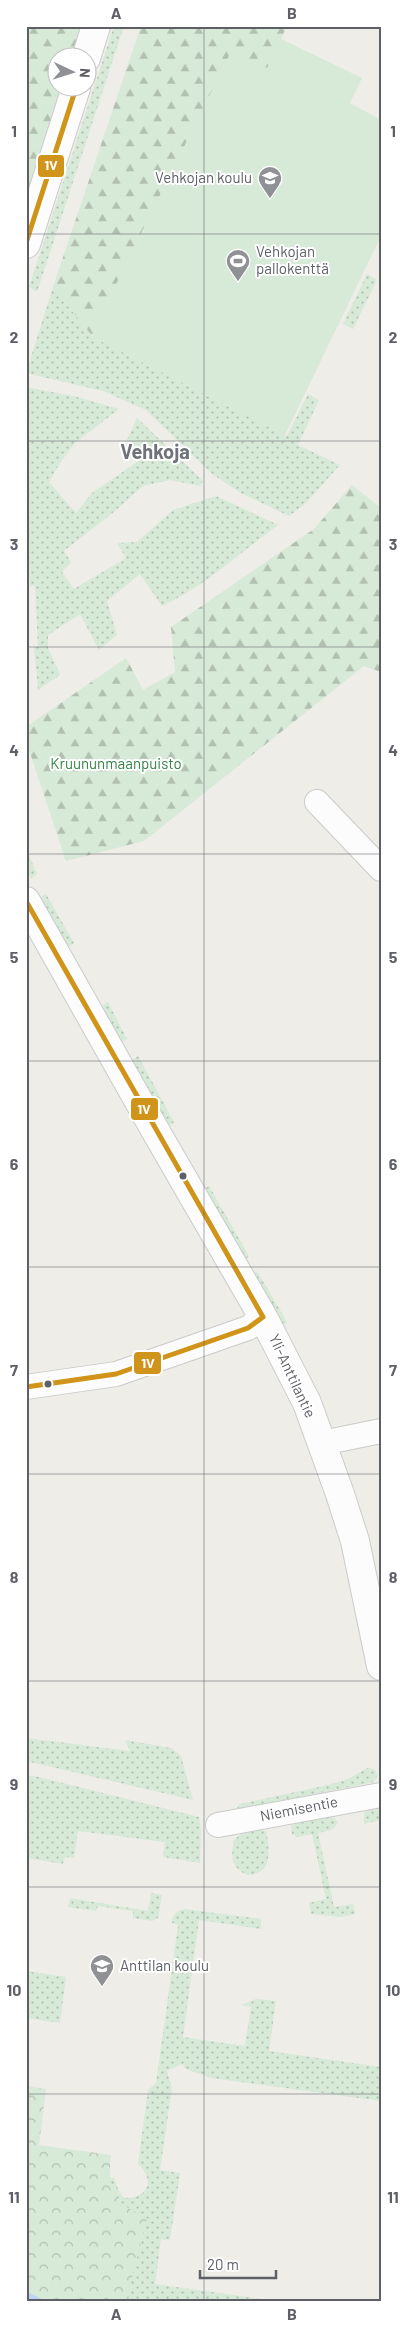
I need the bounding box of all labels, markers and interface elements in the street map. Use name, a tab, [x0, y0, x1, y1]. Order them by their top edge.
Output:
text: A	[111, 3, 122, 22]
text: B	[287, 3, 297, 22]
north arrow	[48, 48, 98, 98]
text: N	[77, 68, 94, 78]
text: 1	[11, 121, 17, 140]
text: 1	[390, 121, 396, 140]
line badge: 1V	[37, 154, 65, 178]
text: 1V	[44, 156, 58, 173]
school or university icon: Vehkojan koulu	[257, 165, 283, 199]
place label: Vehkojan koulu	[155, 168, 252, 186]
place label: Vehkojan pallokenttä	[256, 242, 329, 277]
sports icon: Vehkojan pallokenttä	[225, 248, 251, 282]
text: 2	[10, 327, 19, 346]
text: 2	[389, 327, 398, 346]
district label: Vehkoja	[120, 439, 190, 463]
text: 3	[10, 534, 18, 553]
text: 3	[389, 534, 397, 553]
text: 4	[9, 740, 19, 759]
text: 4	[388, 740, 398, 759]
park label: Kruununmaanpuisto	[50, 754, 182, 772]
text: 5	[10, 947, 19, 966]
text: 5	[389, 947, 398, 966]
line badge: 1V	[130, 1097, 159, 1121]
text: 1V	[137, 1100, 151, 1117]
text: 6	[10, 1154, 19, 1173]
text: 6	[389, 1154, 398, 1173]
unlabelled marker	[178, 1171, 188, 1181]
street label: Yli-Anttilantie	[266, 1331, 320, 1420]
line badge: 1V	[133, 1351, 162, 1375]
text: 1V	[141, 1354, 155, 1371]
text: 7	[10, 1360, 18, 1379]
text: 7	[389, 1360, 397, 1379]
unlabelled marker	[43, 1379, 53, 1389]
text: 8	[10, 1567, 19, 1586]
text: 8	[389, 1567, 398, 1586]
text: 9	[10, 1774, 18, 1793]
text: 9	[389, 1774, 397, 1793]
street label: Niemisentie	[258, 1792, 339, 1824]
school or university icon: Anttilan koulu	[89, 1953, 115, 1987]
place label: Anttilan koulu	[120, 1956, 209, 1974]
text: 10	[7, 1980, 21, 1999]
text: 10	[386, 1980, 400, 1999]
text: 11	[8, 2187, 20, 2206]
text: 11	[387, 2187, 399, 2206]
scale bar	[200, 2248, 276, 2280]
text: 20 m	[207, 2255, 239, 2273]
text: A	[111, 2304, 122, 2323]
text: B	[287, 2304, 297, 2323]

